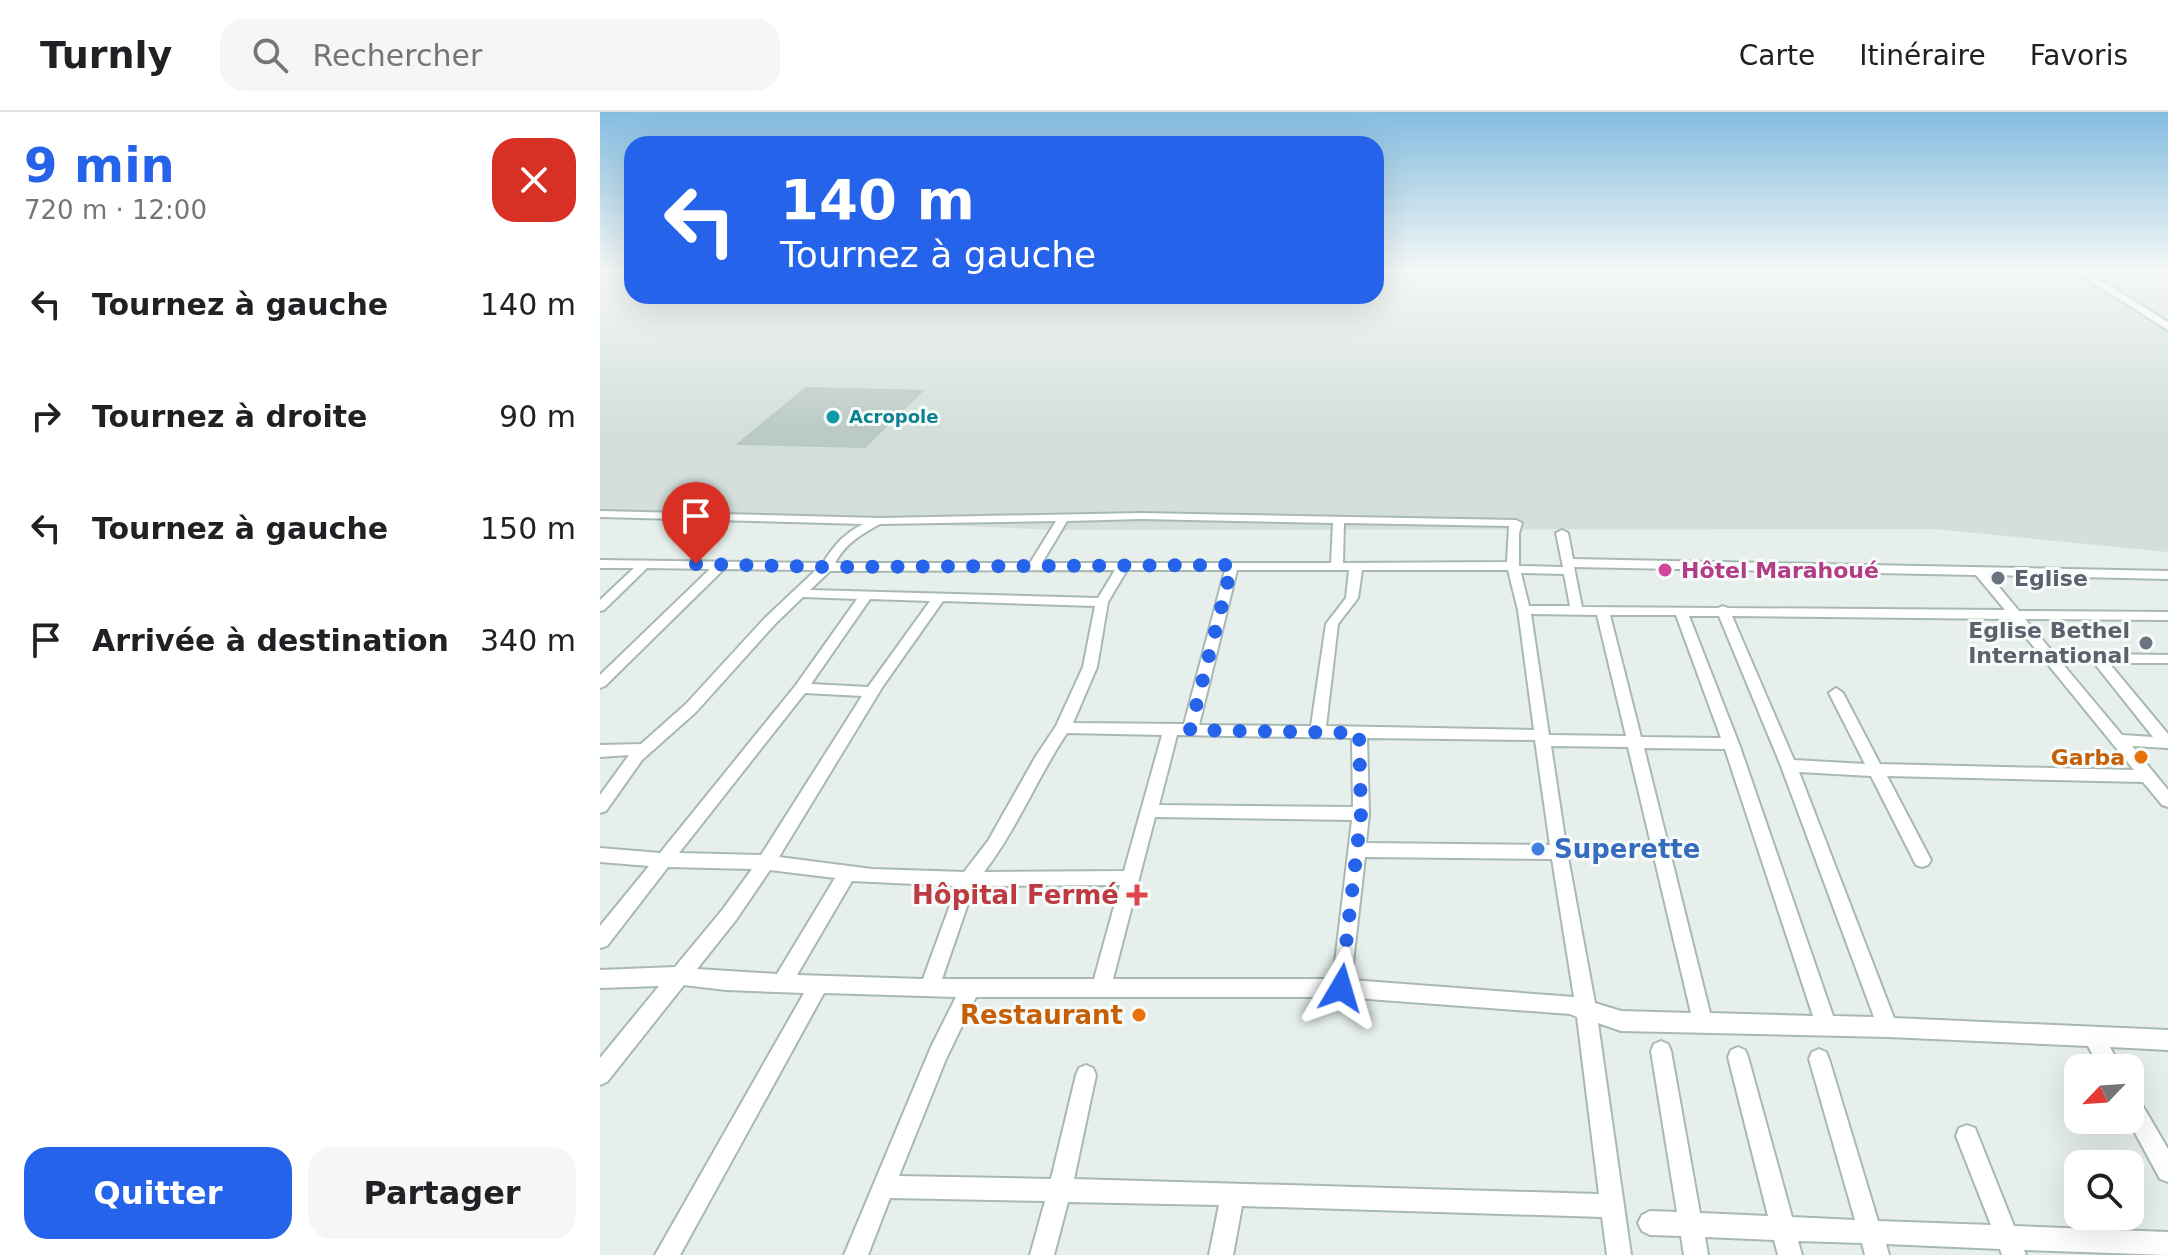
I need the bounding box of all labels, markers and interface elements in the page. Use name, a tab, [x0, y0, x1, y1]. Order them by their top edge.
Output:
search box	[220, 19, 780, 91]
text: Turnly	[40, 33, 172, 77]
icon: search	[248, 33, 292, 77]
text: Rechercher	[312, 38, 482, 73]
text: Carte	[1739, 39, 1815, 72]
text: Itinéraire	[1859, 39, 1986, 72]
text: Favoris	[2030, 39, 2128, 72]
text: 9 min	[24, 137, 175, 193]
button: close	[492, 138, 576, 222]
text: 140 m	[780, 167, 975, 232]
icon: left	[648, 168, 752, 272]
text: 720 m · 12:00	[24, 195, 207, 225]
text: Tournez à gauche	[780, 234, 1096, 275]
icon: left	[24, 282, 68, 326]
text: Tournez à gauche	[92, 287, 388, 322]
text: 140 m	[480, 287, 576, 322]
icon: right	[24, 394, 68, 438]
text: Tournez à droite	[92, 399, 367, 434]
text: 90 m	[499, 399, 576, 434]
place label: Acropole	[849, 406, 938, 427]
marker: Acropole	[824, 408, 842, 426]
pin	[662, 482, 730, 564]
icon: arrive	[674, 494, 718, 538]
icon: left	[24, 506, 68, 550]
text: Tournez à gauche	[92, 511, 388, 546]
text: 150 m	[480, 511, 576, 546]
place label: Hôtel Marahoué	[1681, 558, 1879, 583]
marker: Hôtel Marahoué	[1656, 561, 1674, 579]
place label: Eglise	[2014, 566, 2088, 591]
marker: Eglise	[1989, 569, 2007, 587]
icon: arrive	[24, 618, 68, 662]
place label: Eglise Bethel International	[1968, 618, 2130, 668]
text: Arrivée à destination	[92, 623, 449, 658]
text: 340 m	[480, 623, 576, 658]
marker: Eglise Bethel International	[2137, 634, 2155, 652]
place label: Garba	[2051, 745, 2125, 770]
marker: Garba	[2132, 748, 2150, 766]
place label: Superette	[1554, 834, 1700, 864]
marker: Superette	[1529, 840, 1547, 858]
place label: Hôpital Fermé	[912, 880, 1119, 910]
marker: Hôpital Fermé	[1126, 884, 1148, 906]
position arrow	[1299, 946, 1383, 1030]
place label: Restaurant	[960, 1000, 1123, 1030]
marker: Restaurant	[1130, 1006, 1148, 1024]
north arrow	[2064, 1054, 2144, 1134]
map controls	[2064, 1054, 2144, 1230]
button: Quitter	[24, 1147, 292, 1239]
button: Partager	[308, 1147, 576, 1239]
button: search	[2064, 1150, 2144, 1230]

